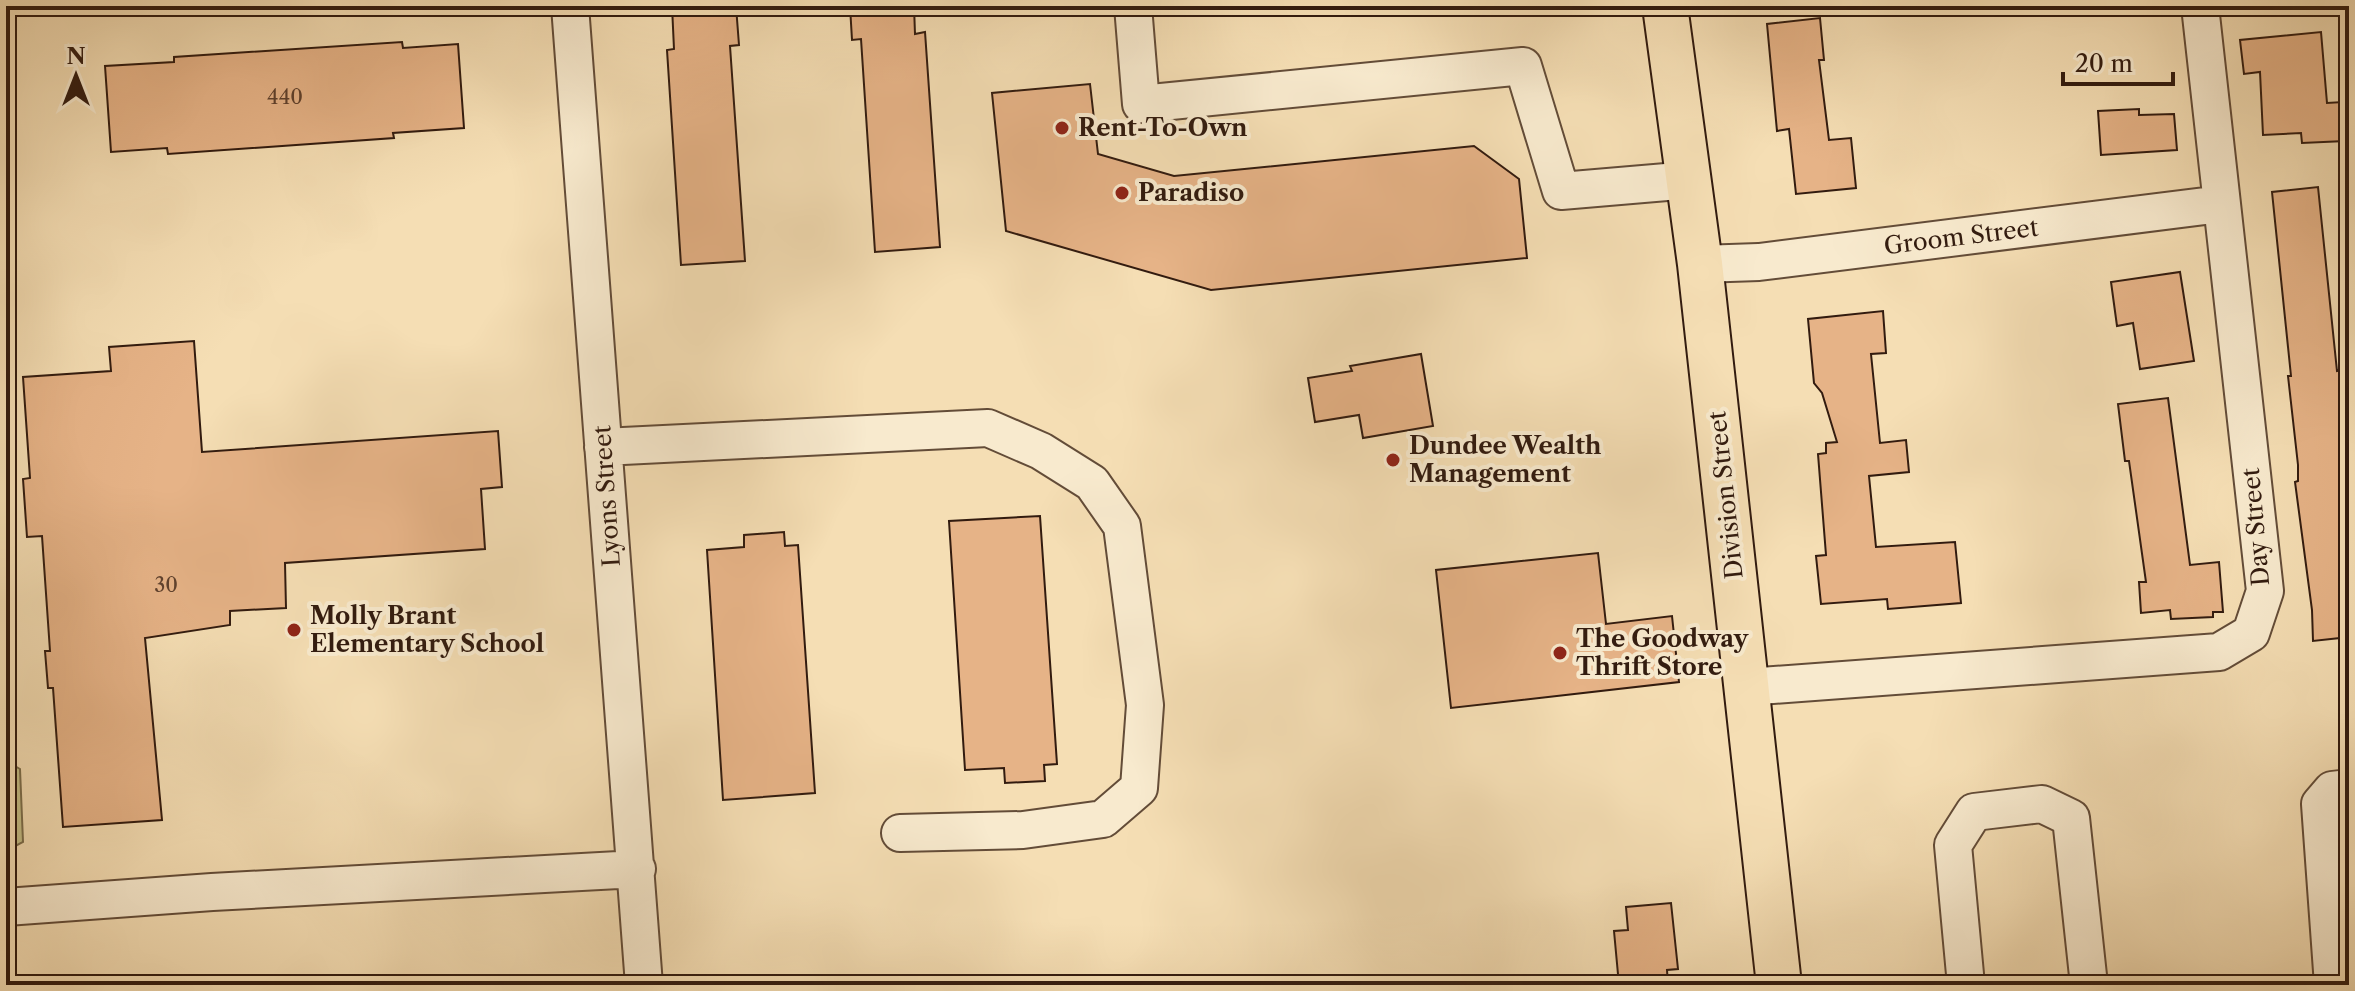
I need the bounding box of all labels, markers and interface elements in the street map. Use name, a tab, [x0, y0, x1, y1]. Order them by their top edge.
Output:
north arrow	[36, 36, 116, 116]
scale bar	[2063, 36, 2173, 86]
text: N	[66, 43, 86, 70]
text: 20 m	[2075, 49, 2133, 78]
house number: 440	[267, 85, 303, 109]
place label: Rent-To-Own	[1078, 113, 1248, 142]
marker: Rent-To-Own	[1053, 119, 1071, 137]
place label: Paradiso	[1138, 178, 1244, 207]
marker: Paradiso	[1113, 184, 1131, 202]
street label: Groom Street	[1882, 213, 2040, 260]
street label: Division Street	[1702, 409, 1749, 580]
street label: Lyons Street	[587, 424, 626, 568]
place label: Dundee Wealth Management	[1409, 431, 1602, 488]
marker: Dundee Wealth Management	[1384, 451, 1402, 469]
street label: Day Street	[2236, 466, 2275, 587]
house number: 30	[154, 573, 178, 597]
place label: Molly Brant Elementary School	[310, 601, 544, 658]
marker: Molly Brant Elementary School	[285, 621, 303, 639]
place label: The Goodway Thrift Store	[1576, 624, 1750, 681]
marker: The Goodway Thrift Store	[1551, 644, 1569, 662]

